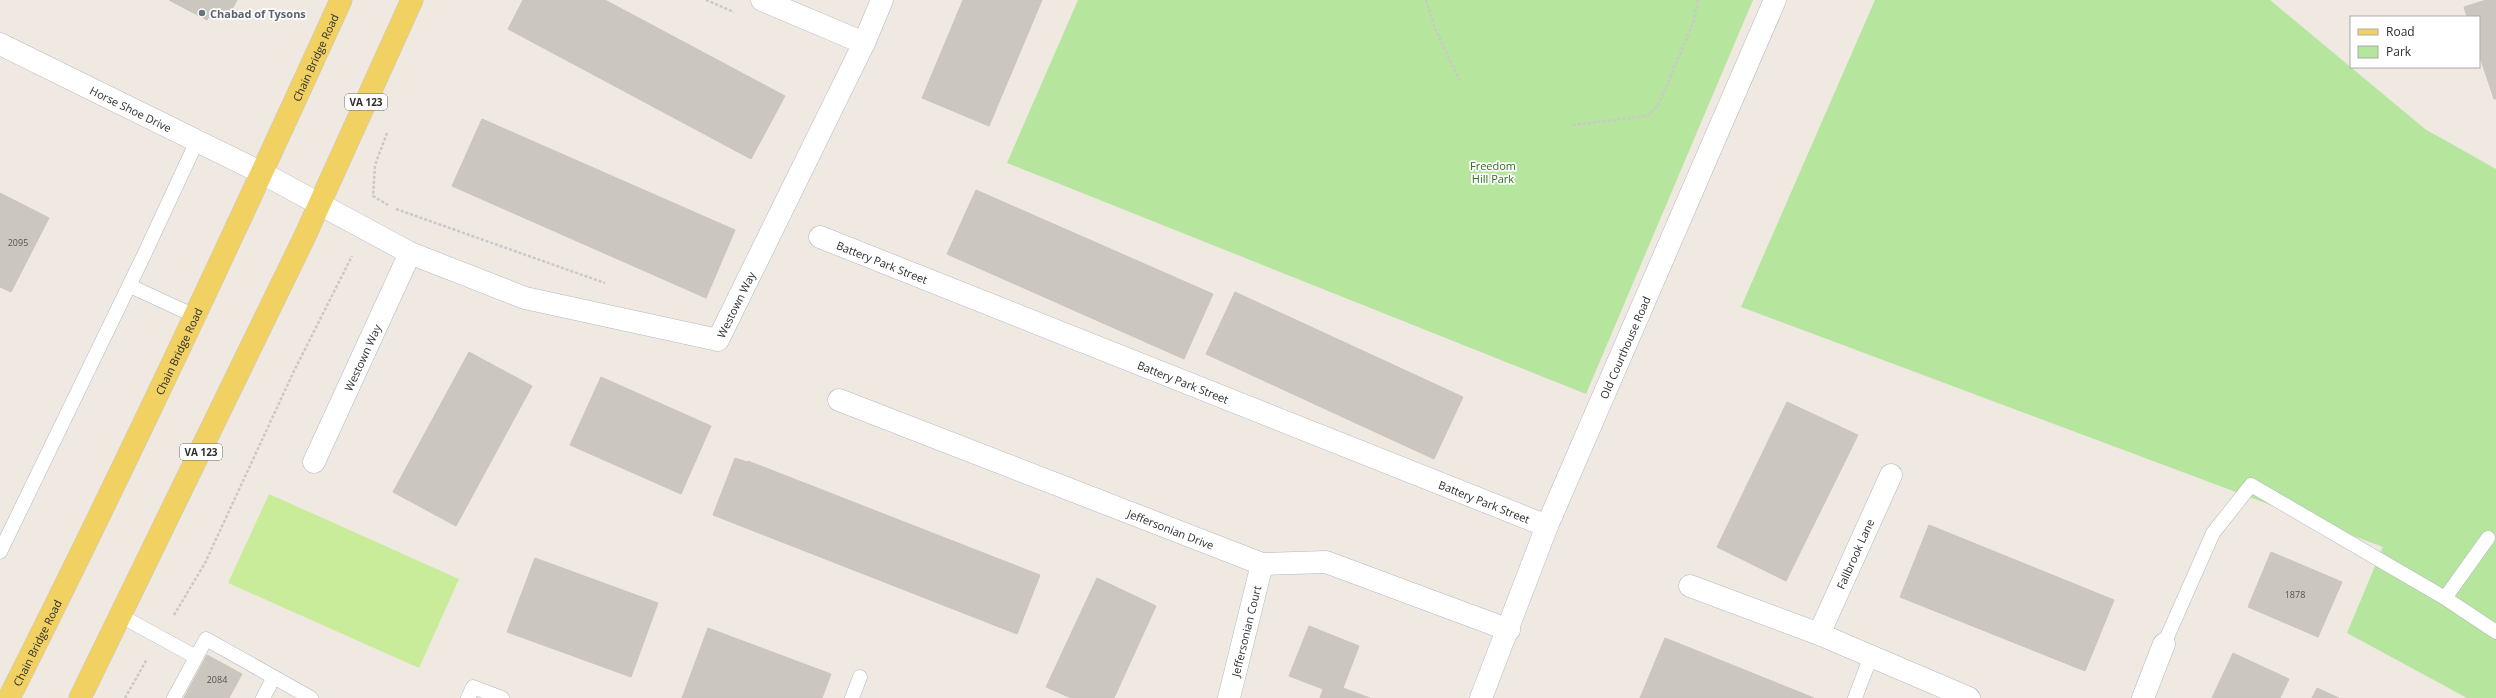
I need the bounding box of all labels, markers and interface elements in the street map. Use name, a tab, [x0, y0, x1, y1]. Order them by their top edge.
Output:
place label: Chabad of Tysons	[210, 6, 306, 21]
marker: Chabad of Tysons	[197, 8, 207, 18]
street label: Chain Bridge Road	[288, 11, 341, 103]
legend	[2350, 16, 2480, 68]
text: Road	[2386, 23, 2415, 40]
text: Park	[2386, 43, 2412, 60]
street label: Horse Shoe Drive	[88, 82, 174, 135]
road number: VA 123	[345, 94, 387, 110]
park label: Freedom Hill Park	[1470, 158, 1516, 186]
house number: 2095	[8, 236, 28, 249]
street label: Battery Park Street	[835, 237, 930, 287]
street label: Westown Way	[713, 268, 758, 340]
street label: Old Courthouse Road	[1596, 294, 1653, 401]
street label: Chain Bridge Road	[151, 305, 205, 397]
street label: Westown Way	[340, 321, 384, 393]
street label: Battery Park Street	[1136, 357, 1231, 406]
road number: VA 123	[180, 444, 222, 460]
street label: Battery Park Street	[1437, 476, 1532, 526]
street label: Jeffersonian Drive	[1125, 505, 1216, 552]
street label: Fallbrook Lane	[1833, 517, 1877, 591]
street label: Jeffersonian Court	[1227, 584, 1264, 679]
house number: 1878	[2285, 588, 2305, 601]
street label: Chain Bridge Road	[9, 597, 65, 688]
house number: 2084	[207, 673, 227, 686]

